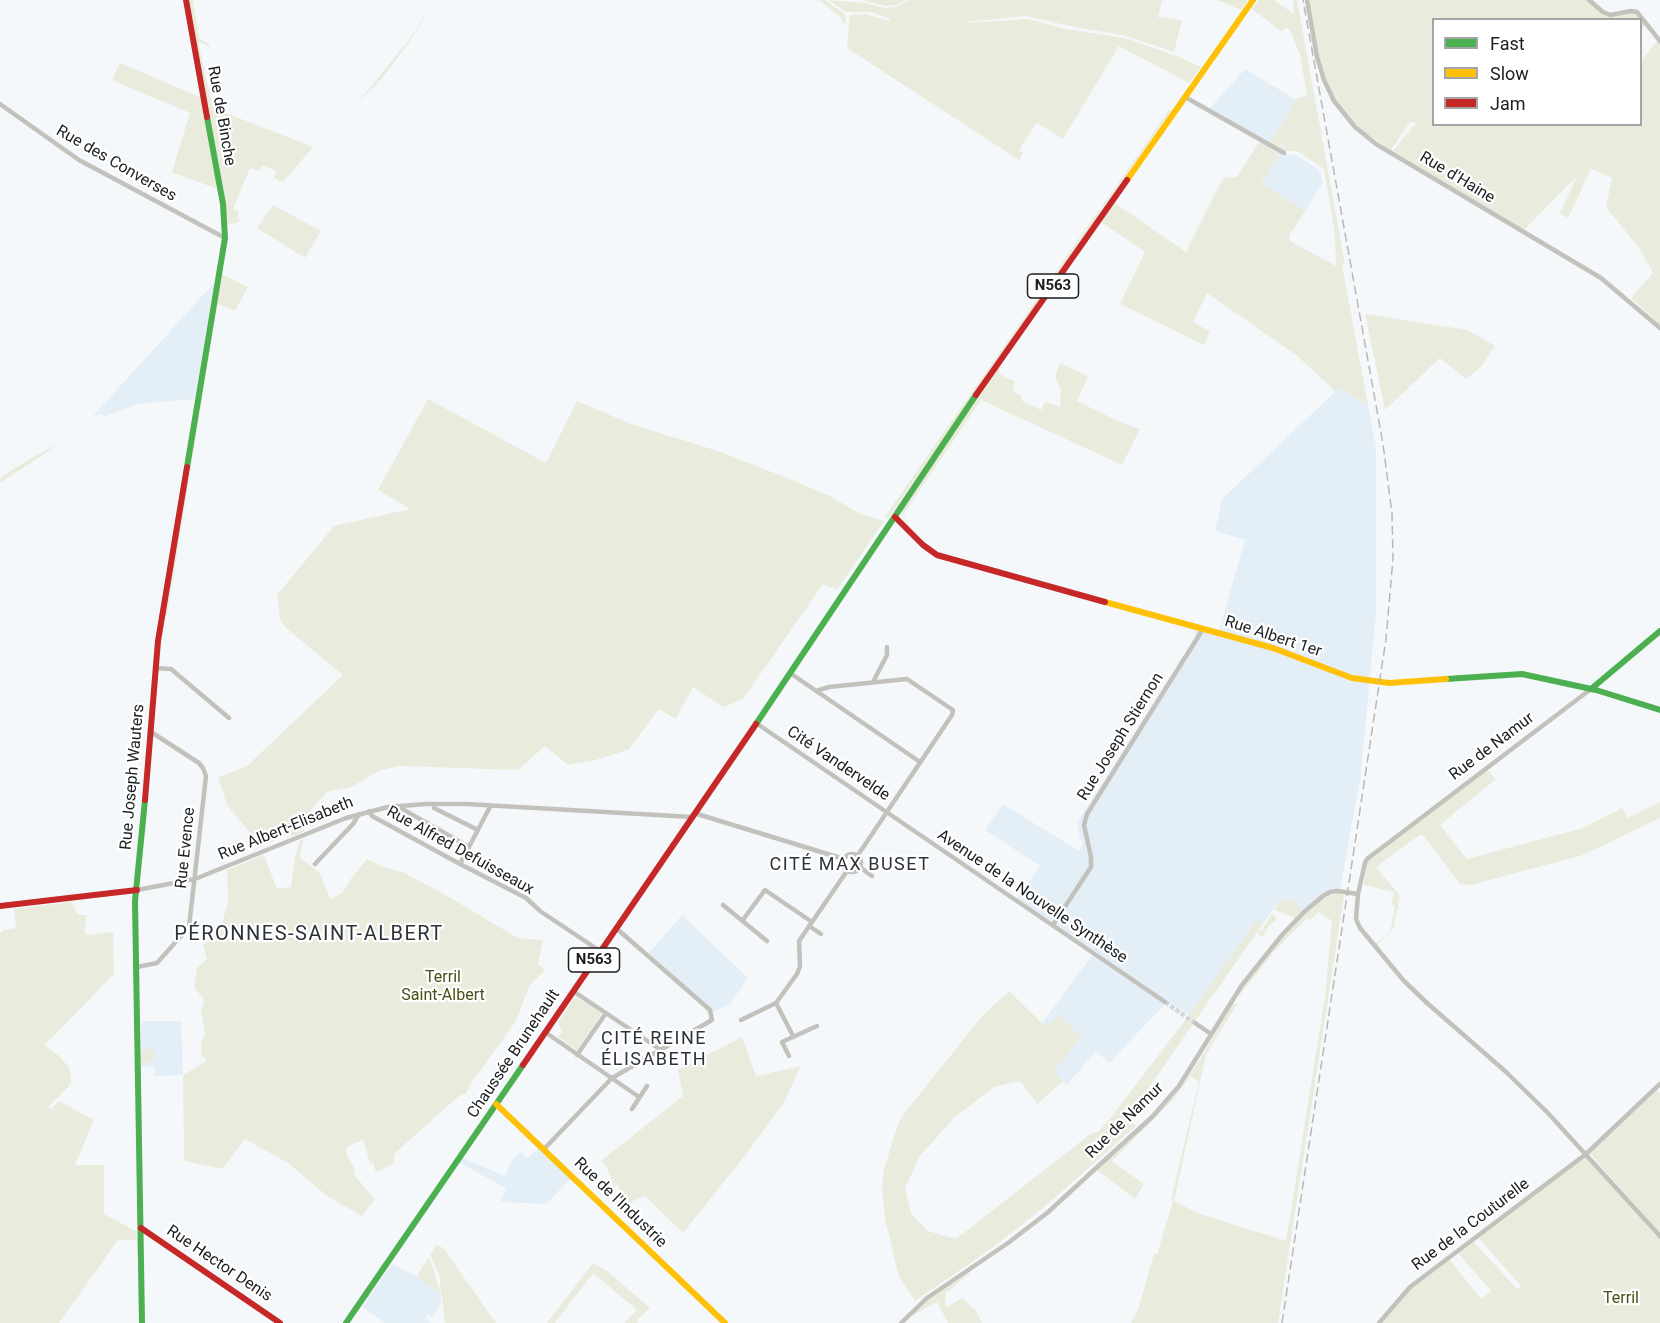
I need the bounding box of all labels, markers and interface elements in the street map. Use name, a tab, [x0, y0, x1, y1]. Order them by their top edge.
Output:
legend	[1432, 18, 1642, 126]
text: Fast	[1490, 33, 1525, 54]
text: Slow	[1490, 63, 1529, 84]
street label: Rue de Binche	[203, 65, 239, 167]
text: Jam	[1490, 93, 1526, 114]
street label: Rue des Converses	[52, 122, 180, 206]
street label: Rue d'Haine	[1416, 148, 1498, 208]
road number: N563	[1028, 274, 1078, 298]
street label: Rue Albert 1er	[1222, 612, 1324, 662]
street label: Rue Joseph Stiernon	[1074, 670, 1168, 804]
street label: Rue Joseph Wauters	[117, 703, 149, 851]
street label: Rue de Namur	[1446, 709, 1538, 785]
street label: Cité Vandervelde	[783, 723, 893, 805]
street label: Rue Albert-Elisabeth	[216, 793, 356, 865]
street label: Rue Alfred Defuisseaux	[383, 802, 537, 900]
street label: Rue Evence	[172, 806, 200, 890]
street label: Avenue de la Nouvelle Synthèse	[933, 826, 1131, 968]
district label: CITÉ MAX BUSET	[770, 854, 930, 876]
district label: PÉRONNES-SAINT-ALBERT	[174, 923, 444, 947]
road number: N563	[568, 948, 620, 972]
park label: Terril Saint-Albert	[401, 968, 485, 1006]
street label: Chaussée Brunehault	[464, 986, 564, 1122]
district label: CITÉ REINE ÉLISABETH	[601, 1028, 707, 1070]
street label: Rue de Namur	[1082, 1079, 1168, 1163]
street label: Rue de l'Industrie	[570, 1154, 670, 1252]
street label: Rue de la Couturelle	[1409, 1175, 1533, 1275]
street label: Rue Hector Denis	[163, 1222, 275, 1306]
park label: Terril	[1603, 1289, 1639, 1309]

